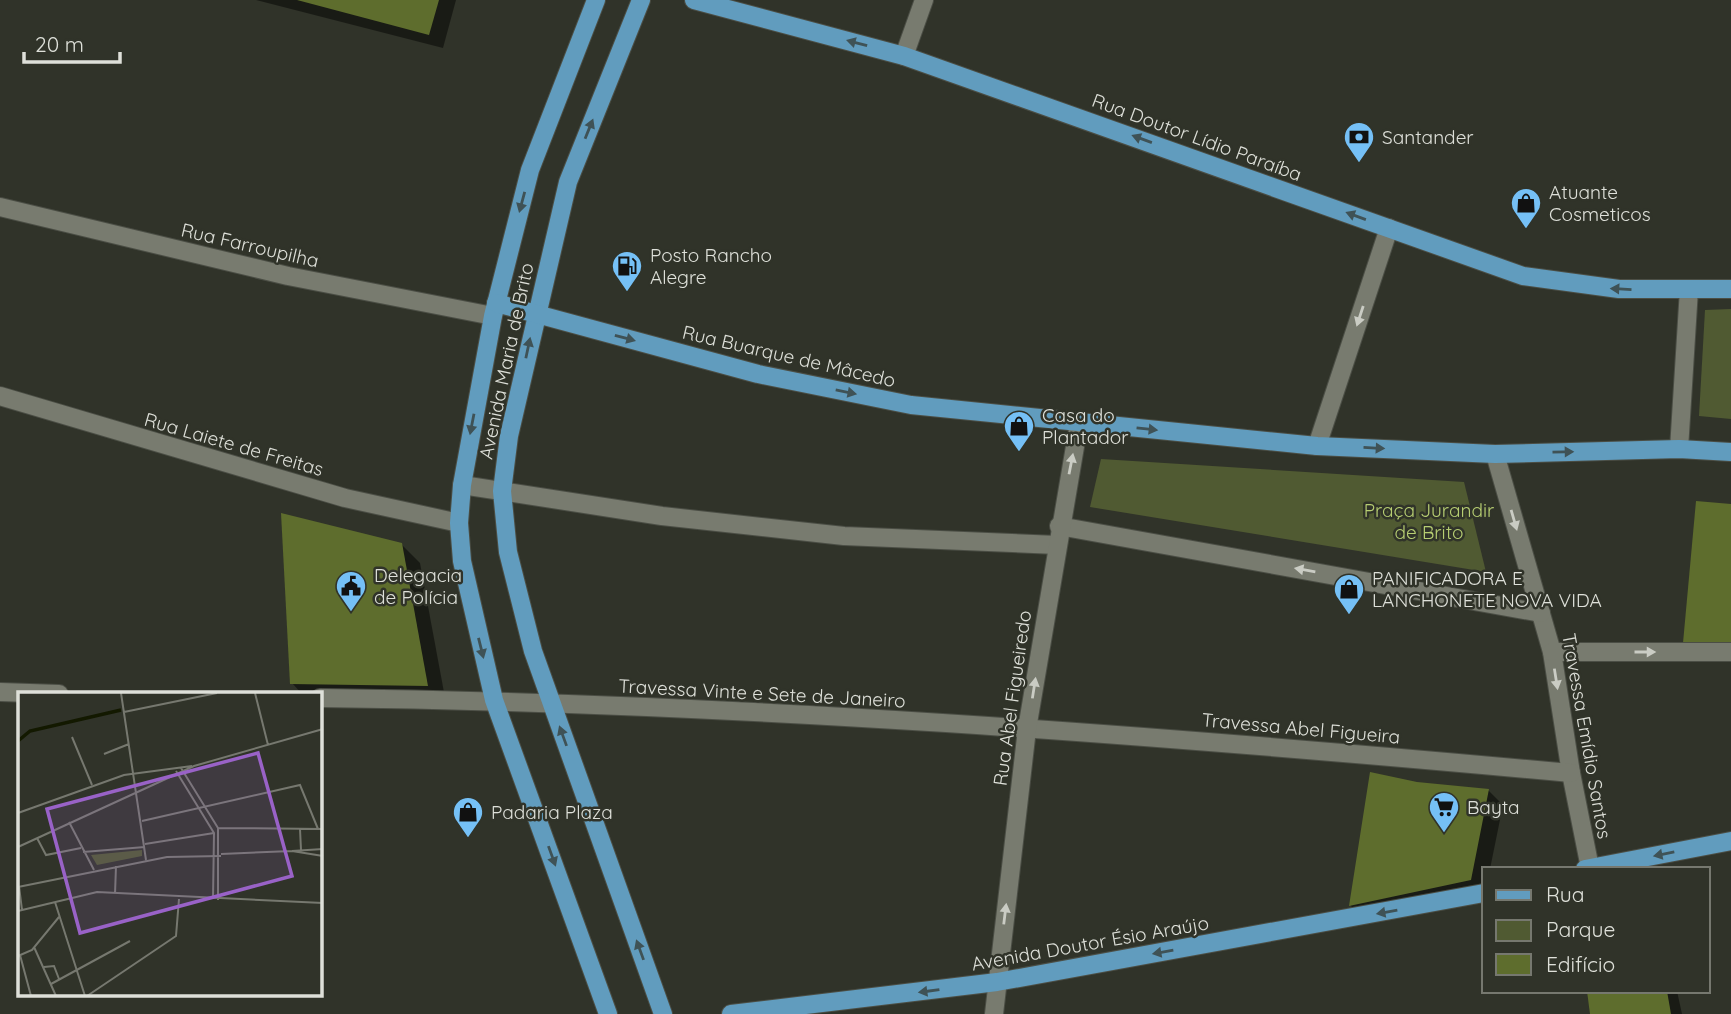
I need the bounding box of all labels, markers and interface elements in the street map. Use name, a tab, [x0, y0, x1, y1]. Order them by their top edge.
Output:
scale bar	[24, 21, 121, 65]
text: 20 m	[35, 31, 84, 57]
one-way arrow	[846, 37, 868, 48]
street label: Rua Doutor Lídio Paraíba	[1089, 88, 1305, 186]
one-way arrow	[583, 119, 595, 139]
bank icon: Santander	[1342, 120, 1376, 164]
place label: Santander	[1382, 125, 1474, 149]
one-way arrow	[1131, 133, 1152, 144]
place label: Atuante Cosmeticos	[1549, 180, 1651, 226]
shop icon: Atuante Cosmeticos	[1509, 186, 1543, 230]
one-way arrow	[516, 191, 527, 213]
one-way arrow	[1345, 210, 1366, 221]
street label: Rua Farroupilha	[179, 217, 321, 273]
place label: Posto Rancho Alegre	[650, 243, 772, 289]
fuel station icon: Posto Rancho Alegre	[610, 249, 644, 293]
street label: Avenida Maria de Brito	[473, 261, 539, 461]
one-way arrow	[1610, 283, 1632, 294]
one-way arrow	[1354, 306, 1365, 327]
street label: Rua Buarque de Mâcedo	[680, 320, 898, 392]
one-way arrow	[614, 333, 636, 344]
one-way arrow	[523, 337, 534, 359]
one-way arrow	[835, 386, 857, 397]
place label: Casa do Plantador	[1042, 403, 1129, 449]
street label: Rua Laiete de Freitas	[142, 407, 326, 481]
shop icon: Casa do Plantador	[1002, 409, 1036, 453]
one-way arrow	[467, 413, 478, 435]
one-way arrow	[1136, 424, 1158, 435]
one-way arrow	[1363, 443, 1385, 454]
one-way arrow	[1553, 447, 1575, 458]
one-way arrow	[1066, 453, 1077, 475]
park label: Praça Jurandir de Brito	[1364, 498, 1495, 544]
one-way arrow	[1510, 509, 1520, 530]
place label: Delegacia de Polícia	[374, 563, 462, 609]
one-way arrow	[1294, 565, 1316, 576]
place label: PANIFICADORA E LANCHONETE NOVA VIDA	[1372, 566, 1602, 612]
public building icon: Delegacia de Polícia	[334, 569, 368, 613]
shop icon: PANIFICADORA E LANCHONETE NOVA VIDA	[1332, 572, 1366, 616]
street label: Rua Abel Figueiredo	[988, 609, 1036, 787]
street label: Travessa Emídio Santos	[1557, 631, 1617, 841]
one-way arrow	[476, 637, 487, 659]
one-way arrow	[1634, 646, 1656, 658]
one-way arrow	[1551, 668, 1562, 690]
street label: Travessa Vinte e Sete de Janeiro	[618, 673, 906, 713]
one-way arrow	[1029, 677, 1040, 699]
inset map	[18, 692, 322, 996]
street label: Travessa Abel Figueira	[1201, 707, 1401, 749]
one-way arrow	[557, 725, 568, 746]
supermarket icon: Bayta	[1427, 790, 1461, 834]
shop icon: Padaria Plaza	[451, 795, 485, 839]
place label: Bayta	[1467, 795, 1520, 819]
place label: Padaria Plaza	[491, 800, 613, 824]
one-way arrow	[546, 846, 557, 867]
one-way arrow	[1653, 849, 1675, 860]
legend	[1482, 867, 1710, 993]
text: Rua	[1546, 881, 1585, 907]
one-way arrow	[1000, 903, 1011, 925]
one-way arrow	[1376, 907, 1398, 918]
street label: Avenida Doutor Ésio Araújo	[969, 910, 1211, 976]
text: Parque	[1546, 916, 1615, 942]
one-way arrow	[634, 939, 645, 960]
one-way arrow	[1152, 947, 1174, 958]
text: Edifício	[1546, 951, 1615, 977]
one-way arrow	[918, 985, 940, 996]

